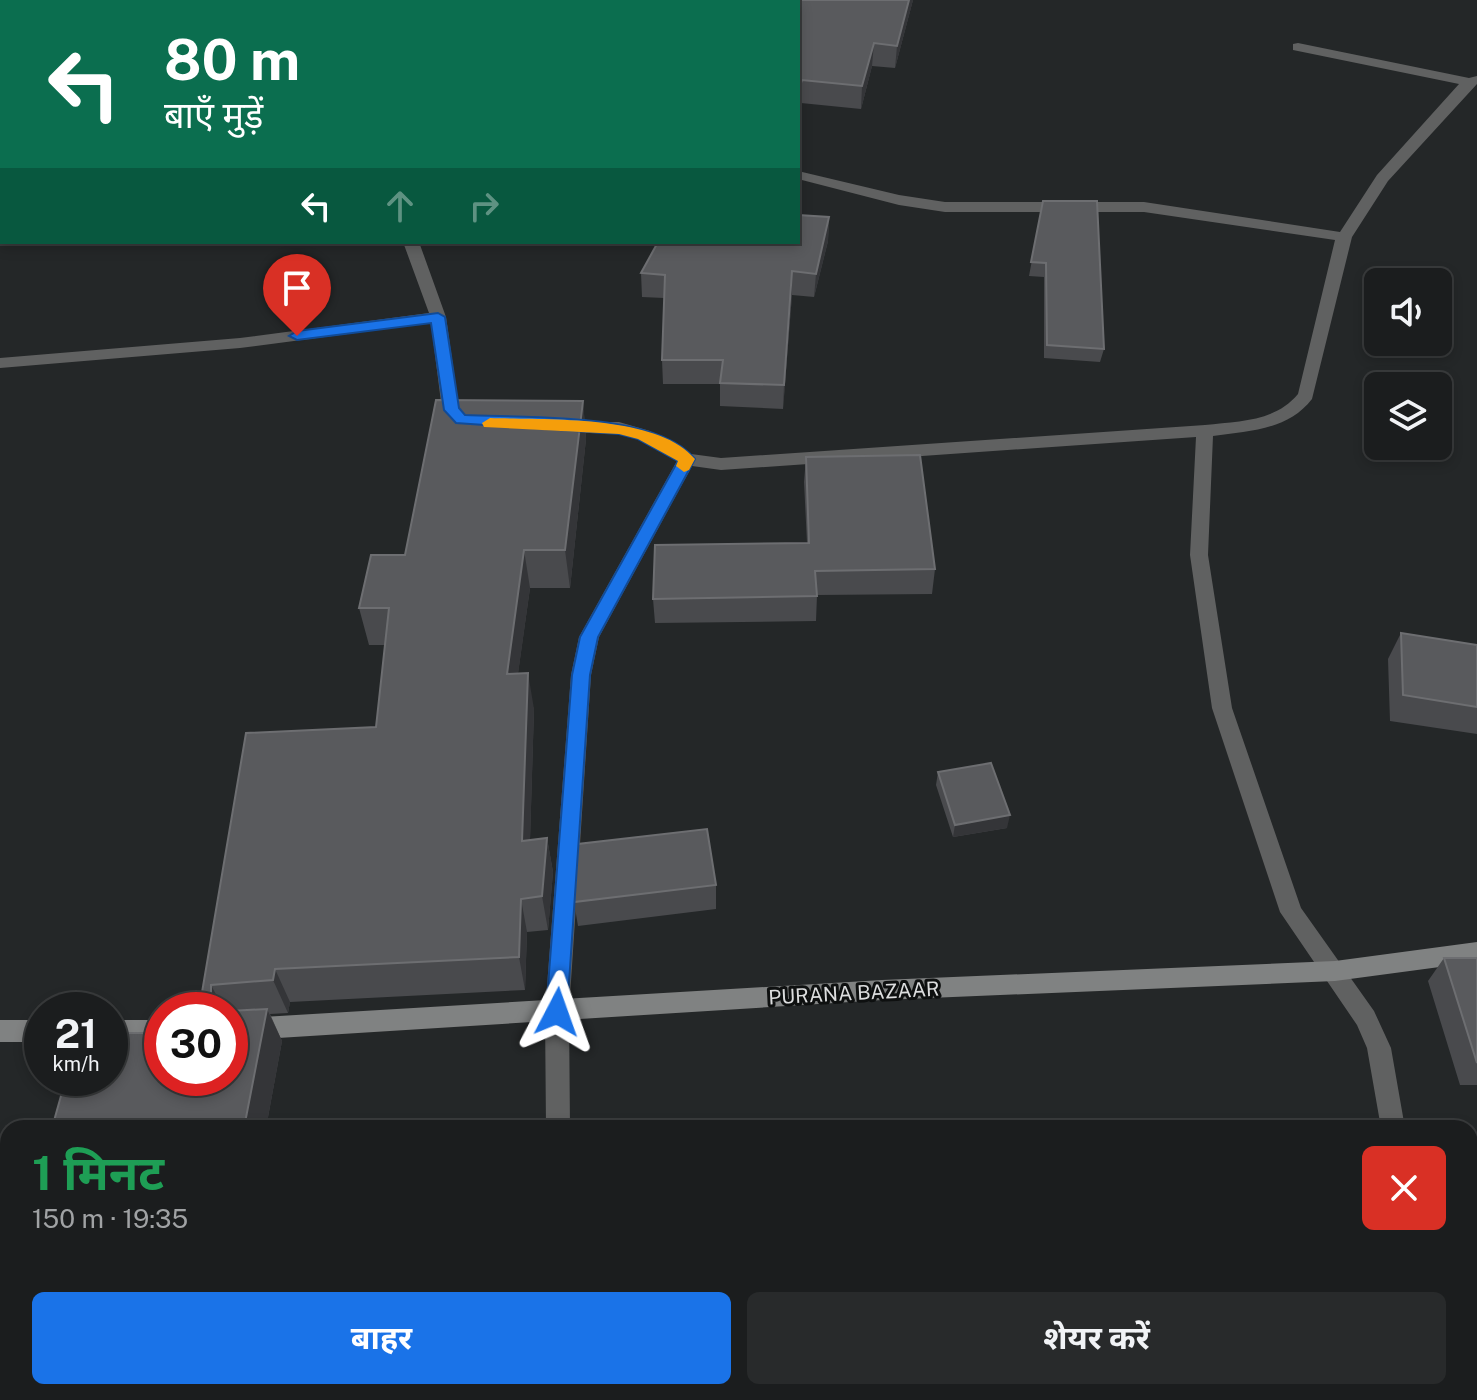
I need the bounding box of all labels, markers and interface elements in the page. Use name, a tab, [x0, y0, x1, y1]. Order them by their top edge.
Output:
text: 80 m	[164, 27, 300, 93]
icon: left	[32, 32, 136, 136]
text: बाएँ मुड़ें	[164, 94, 263, 136]
icon: left	[294, 184, 338, 228]
icon: ahead	[378, 184, 422, 228]
icon: right	[462, 184, 506, 228]
pin	[263, 254, 331, 336]
icon: arrive	[275, 266, 319, 310]
map controls	[1364, 268, 1452, 460]
button: sound	[1364, 268, 1452, 356]
button: layers	[1364, 372, 1452, 460]
position arrow	[515, 970, 599, 1054]
street label: PURANA BAZAAR	[768, 977, 940, 1009]
speed limit sign: 30	[144, 992, 248, 1096]
text: 21	[55, 1010, 97, 1057]
text: km/h	[52, 1052, 100, 1076]
text: 1 मिनट	[32, 1144, 164, 1201]
button: close	[1362, 1146, 1446, 1230]
text: 150 m · 19:35	[32, 1203, 188, 1234]
button: बाहर	[32, 1292, 731, 1384]
button: शेयर करें	[747, 1292, 1446, 1384]

